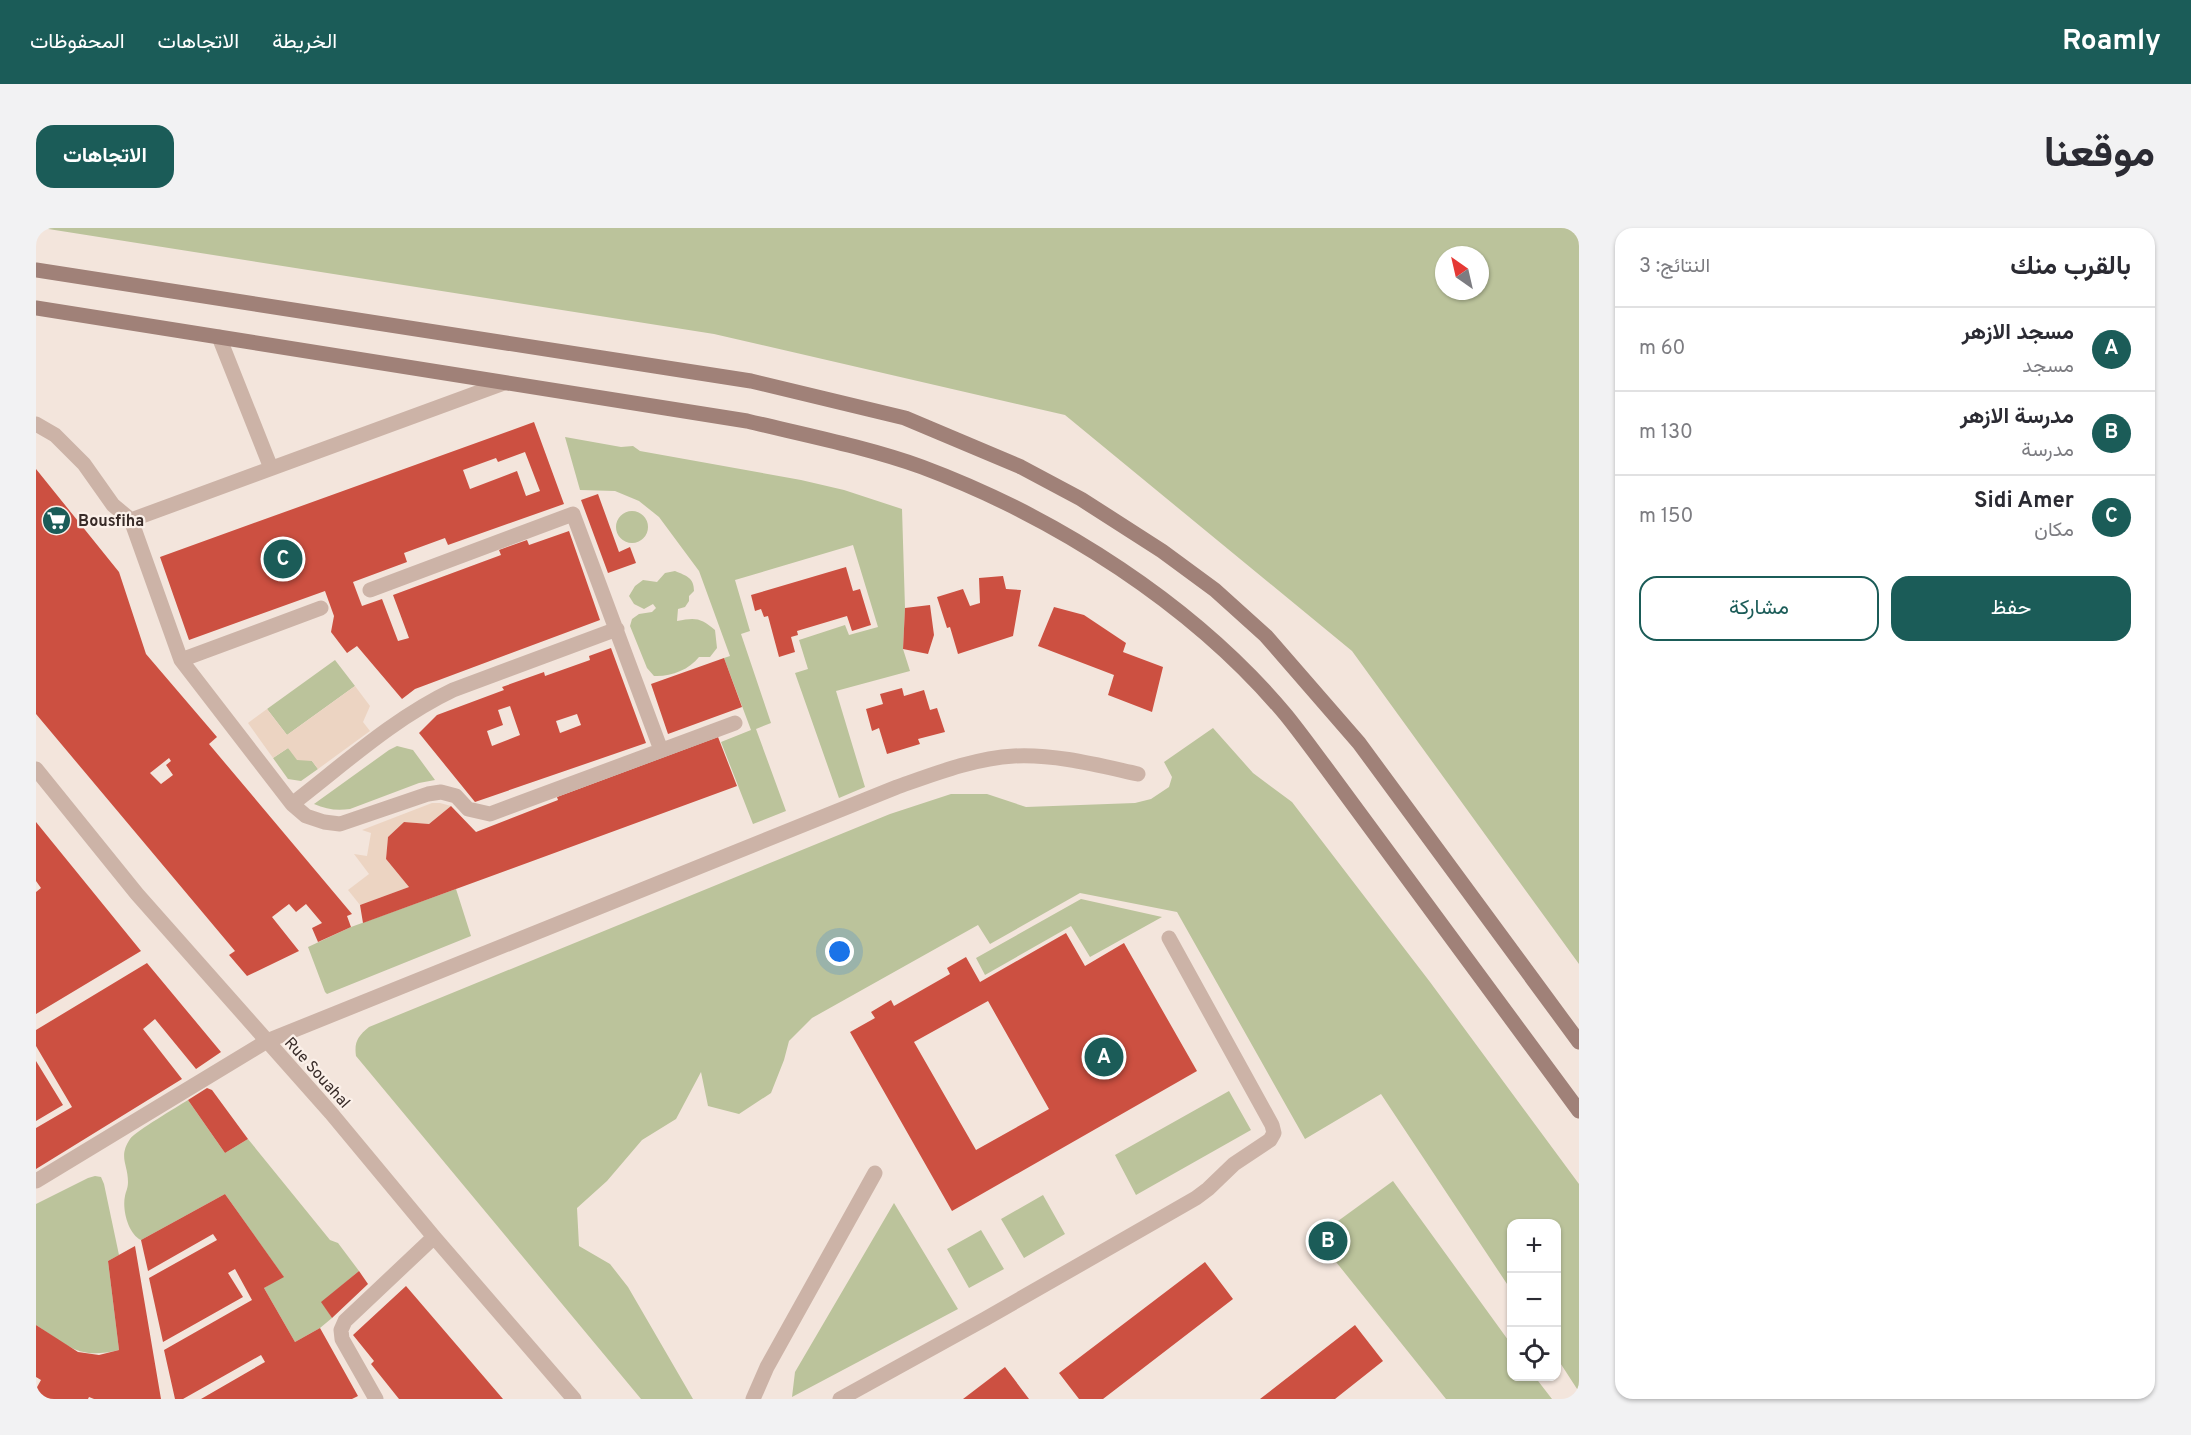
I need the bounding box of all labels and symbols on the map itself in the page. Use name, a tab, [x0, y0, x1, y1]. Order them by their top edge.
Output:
north arrow	[1435, 246, 1489, 300]
supermarket icon: Bousfiha	[41, 504, 73, 536]
place label: Bousfiha	[78, 512, 144, 532]
pin: C	[264, 536, 302, 582]
your location	[825, 937, 854, 966]
street label: Rue Souahal	[279, 1034, 354, 1113]
pin: A	[1084, 1034, 1124, 1080]
pin: B	[1308, 1218, 1348, 1264]

